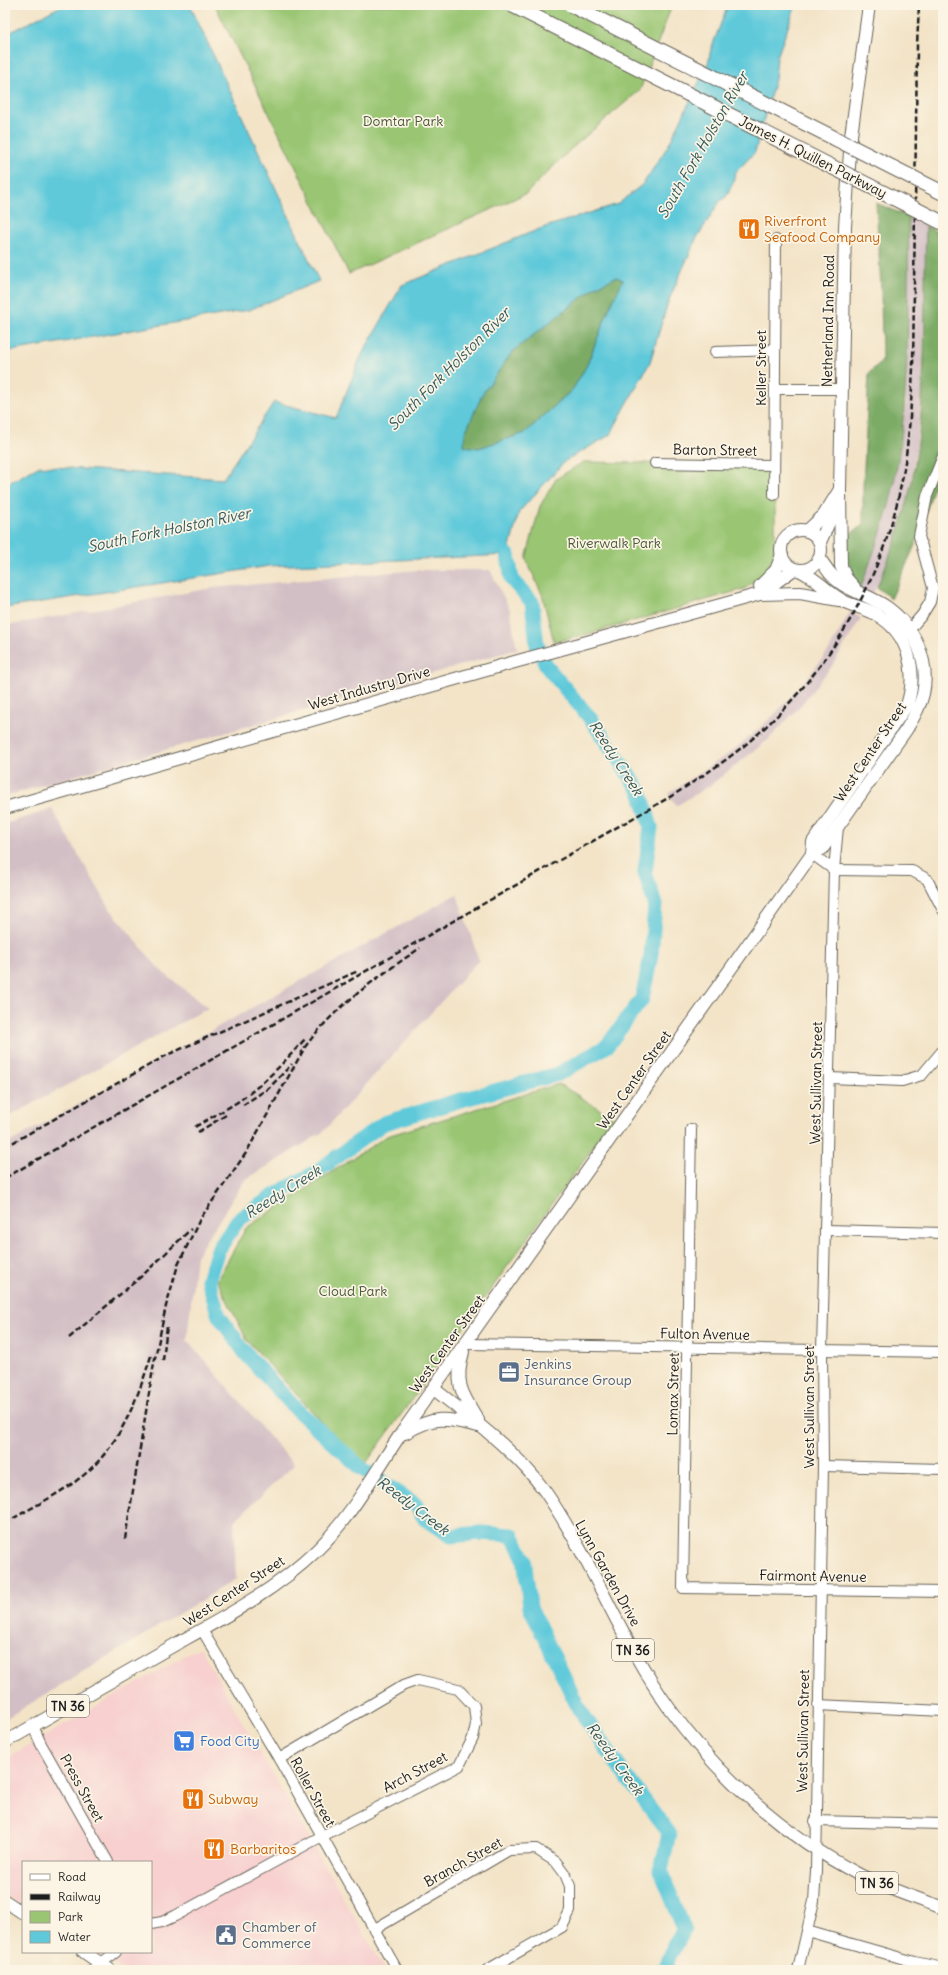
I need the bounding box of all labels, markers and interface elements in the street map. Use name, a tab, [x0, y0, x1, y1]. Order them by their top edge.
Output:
water label: South Fork Holston River	[653, 67, 753, 221]
park label: Domtar Park	[363, 112, 443, 130]
street label: James H. Quillen Parkway	[736, 112, 890, 202]
place label: Riverfront Seafood Company	[764, 212, 880, 246]
restaurant icon: Riverfront Seafood Company	[736, 216, 762, 242]
street label: Netherland Inn Road	[818, 255, 838, 387]
water label: South Fork Holston River	[383, 302, 515, 434]
street label: Keller Street	[752, 330, 770, 406]
street label: Barton Street	[673, 440, 758, 460]
water label: South Fork Holston River	[86, 503, 254, 556]
park label: Riverwalk Park	[567, 534, 661, 552]
street label: West Industry Drive	[306, 662, 432, 714]
street label: West Center Street	[830, 698, 910, 806]
water label: Reedy Creek	[585, 717, 648, 800]
street label: West Sullivan Street	[806, 1021, 826, 1145]
street label: West Center Street	[593, 1027, 675, 1133]
water label: Reedy Creek	[241, 1160, 325, 1222]
park label: Cloud Park	[319, 1282, 387, 1300]
street label: West Center Street	[405, 1291, 489, 1397]
street label: Fulton Avenue	[660, 1324, 750, 1344]
street label: West Sullivan Street	[800, 1345, 818, 1469]
street label: Lomax Street	[663, 1352, 683, 1436]
place label: Jenkins Insurance Group	[524, 1355, 632, 1389]
office icon: Jenkins Insurance Group	[496, 1359, 522, 1385]
water label: Reedy Creek	[373, 1472, 454, 1540]
street label: Lynn Garden Drive	[571, 1517, 645, 1629]
street label: West Center Street	[180, 1551, 288, 1630]
street label: Fairmont Avenue	[759, 1566, 867, 1586]
road number: TN 36	[612, 1639, 654, 1661]
street label: West Sullivan Street	[793, 1669, 813, 1793]
road number: TN 36	[47, 1695, 89, 1717]
water label: Reedy Creek	[583, 1719, 649, 1800]
supermarket icon: Food City	[171, 1728, 197, 1754]
place label: Food City	[200, 1732, 260, 1750]
street label: Arch Street	[380, 1747, 451, 1796]
street label: Press Street	[56, 1751, 108, 1825]
street label: Roller Street	[286, 1754, 340, 1830]
restaurant icon: Subway	[180, 1786, 206, 1812]
place label: Subway	[208, 1790, 259, 1808]
street label: Branch Street	[421, 1833, 506, 1891]
restaurant icon: Barbaritos	[201, 1836, 227, 1862]
place label: Barbaritos	[230, 1840, 296, 1858]
legend	[22, 1861, 152, 1953]
text: Road	[58, 1869, 86, 1884]
road number: TN 36	[856, 1872, 898, 1894]
text: Railway	[58, 1889, 101, 1904]
text: Park	[58, 1909, 83, 1924]
place label: Chamber of Commerce	[242, 1918, 317, 1952]
public building icon: Chamber of Commerce	[213, 1922, 239, 1948]
text: Water	[58, 1929, 91, 1944]

